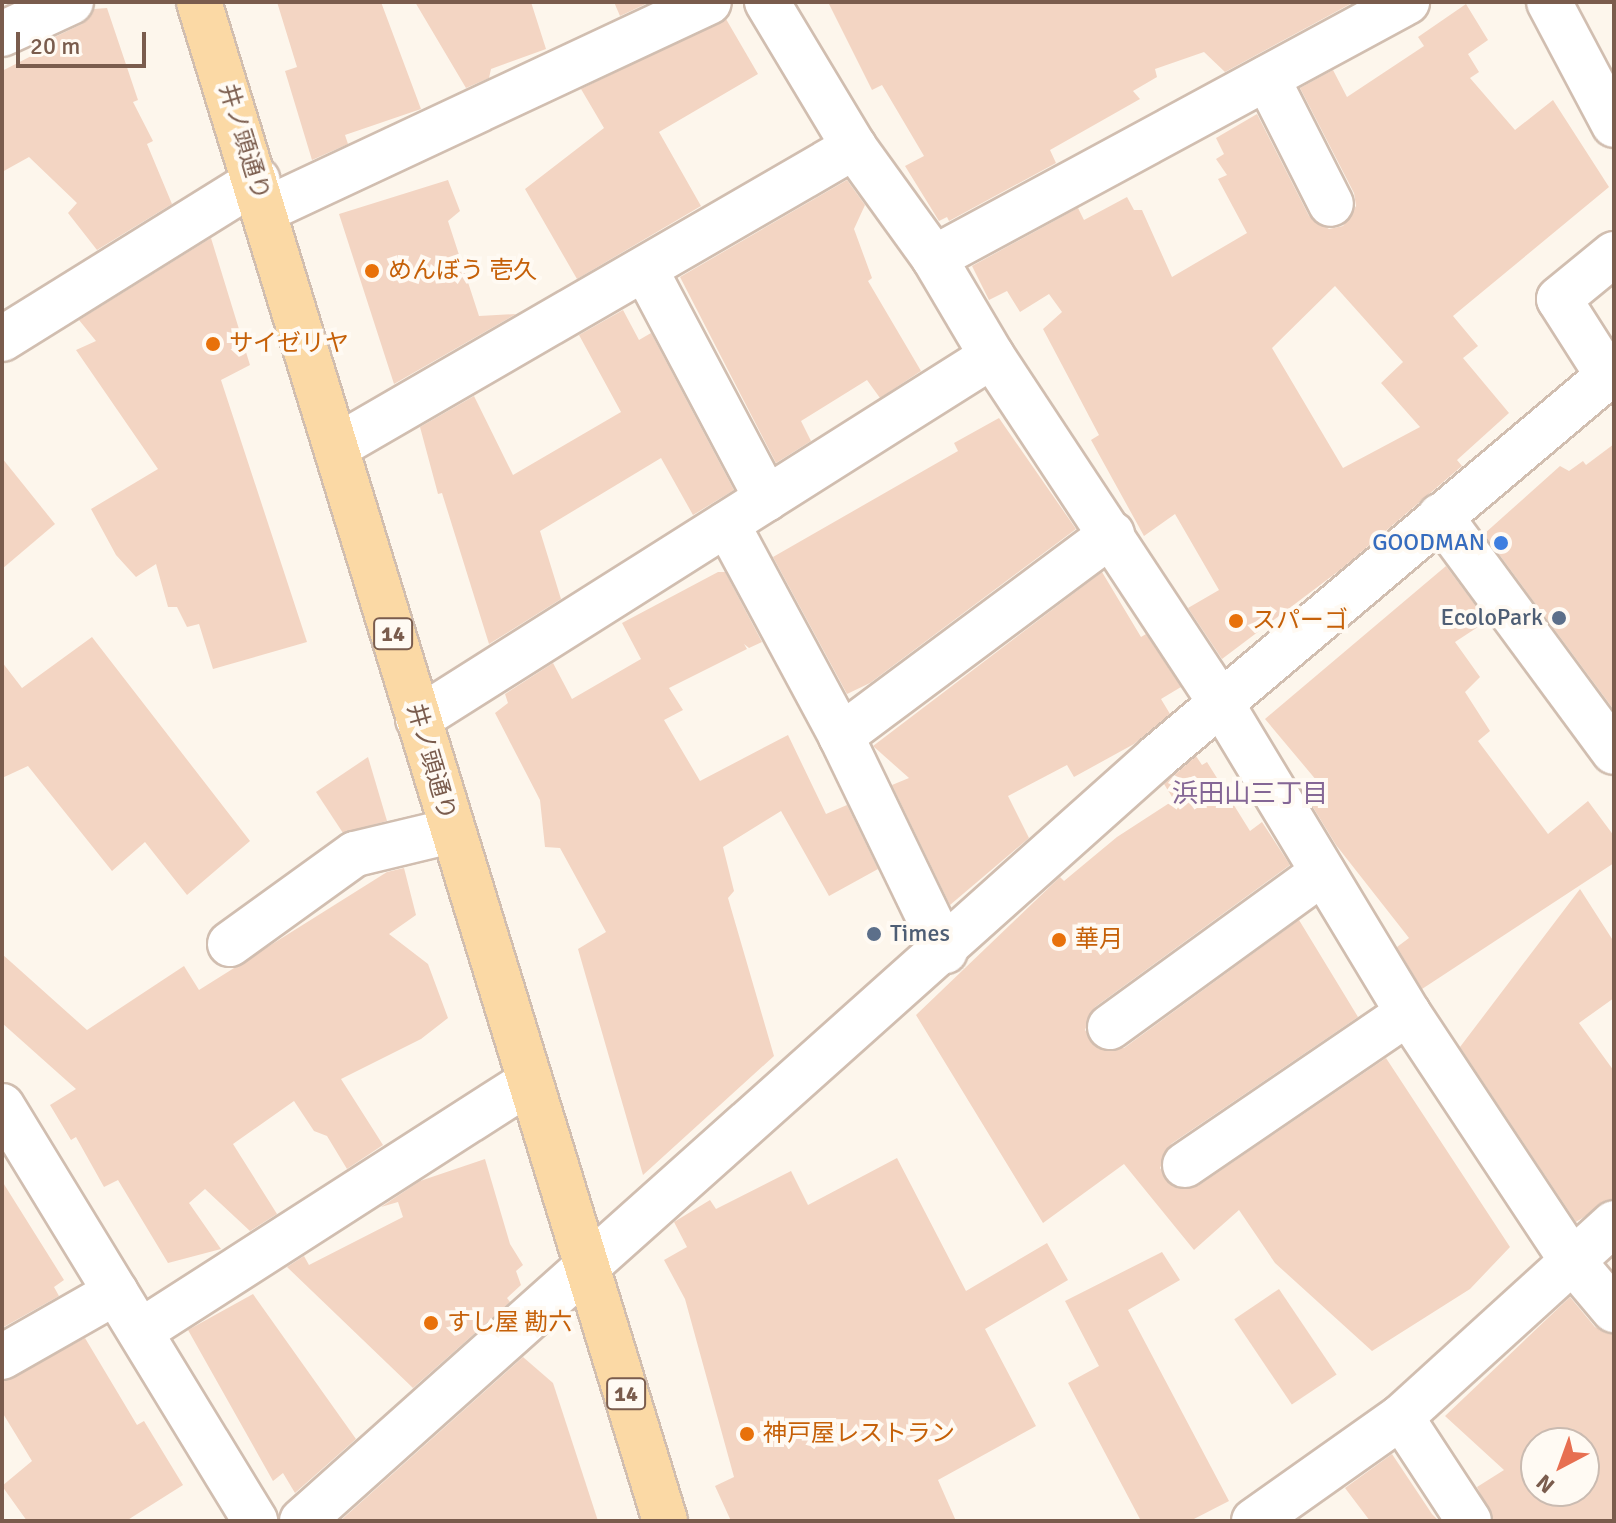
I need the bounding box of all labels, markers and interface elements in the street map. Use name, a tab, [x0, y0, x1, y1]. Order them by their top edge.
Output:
scale bar	[20, 16, 150, 66]
text: 20 m	[30, 31, 80, 61]
street label: 井ノ頭通り	[213, 80, 275, 204]
place label: めんぼう 壱久	[388, 257, 537, 285]
marker: めんぼう 壱久	[363, 262, 381, 280]
place label: サイゼリヤ	[229, 330, 349, 358]
marker: サイゼリヤ	[204, 335, 222, 353]
place label: GOODMAN	[1372, 529, 1485, 557]
marker: GOODMAN	[1492, 534, 1510, 552]
place label: EcoloPark	[1441, 604, 1543, 632]
place label: スパーゴ	[1252, 607, 1348, 635]
marker: EcoloPark	[1550, 609, 1568, 627]
marker: スパーゴ	[1227, 612, 1245, 630]
road number: 14	[373, 616, 413, 652]
street label: 井ノ頭通り	[401, 700, 461, 824]
district label: 浜田山三丁目	[1172, 779, 1328, 811]
place label: Times	[890, 920, 950, 948]
marker: Times	[865, 925, 883, 943]
place label: 華月	[1075, 926, 1123, 954]
marker: 華月	[1050, 931, 1068, 949]
place label: すし屋 勘六	[447, 1309, 572, 1337]
marker: すし屋 勘六	[422, 1314, 440, 1332]
road number: 14	[606, 1376, 646, 1412]
place label: 神戸屋レストラン	[763, 1420, 955, 1448]
marker: 神戸屋レストラン	[738, 1425, 756, 1443]
north arrow	[1520, 1427, 1600, 1507]
text: N	[1531, 1469, 1560, 1499]

